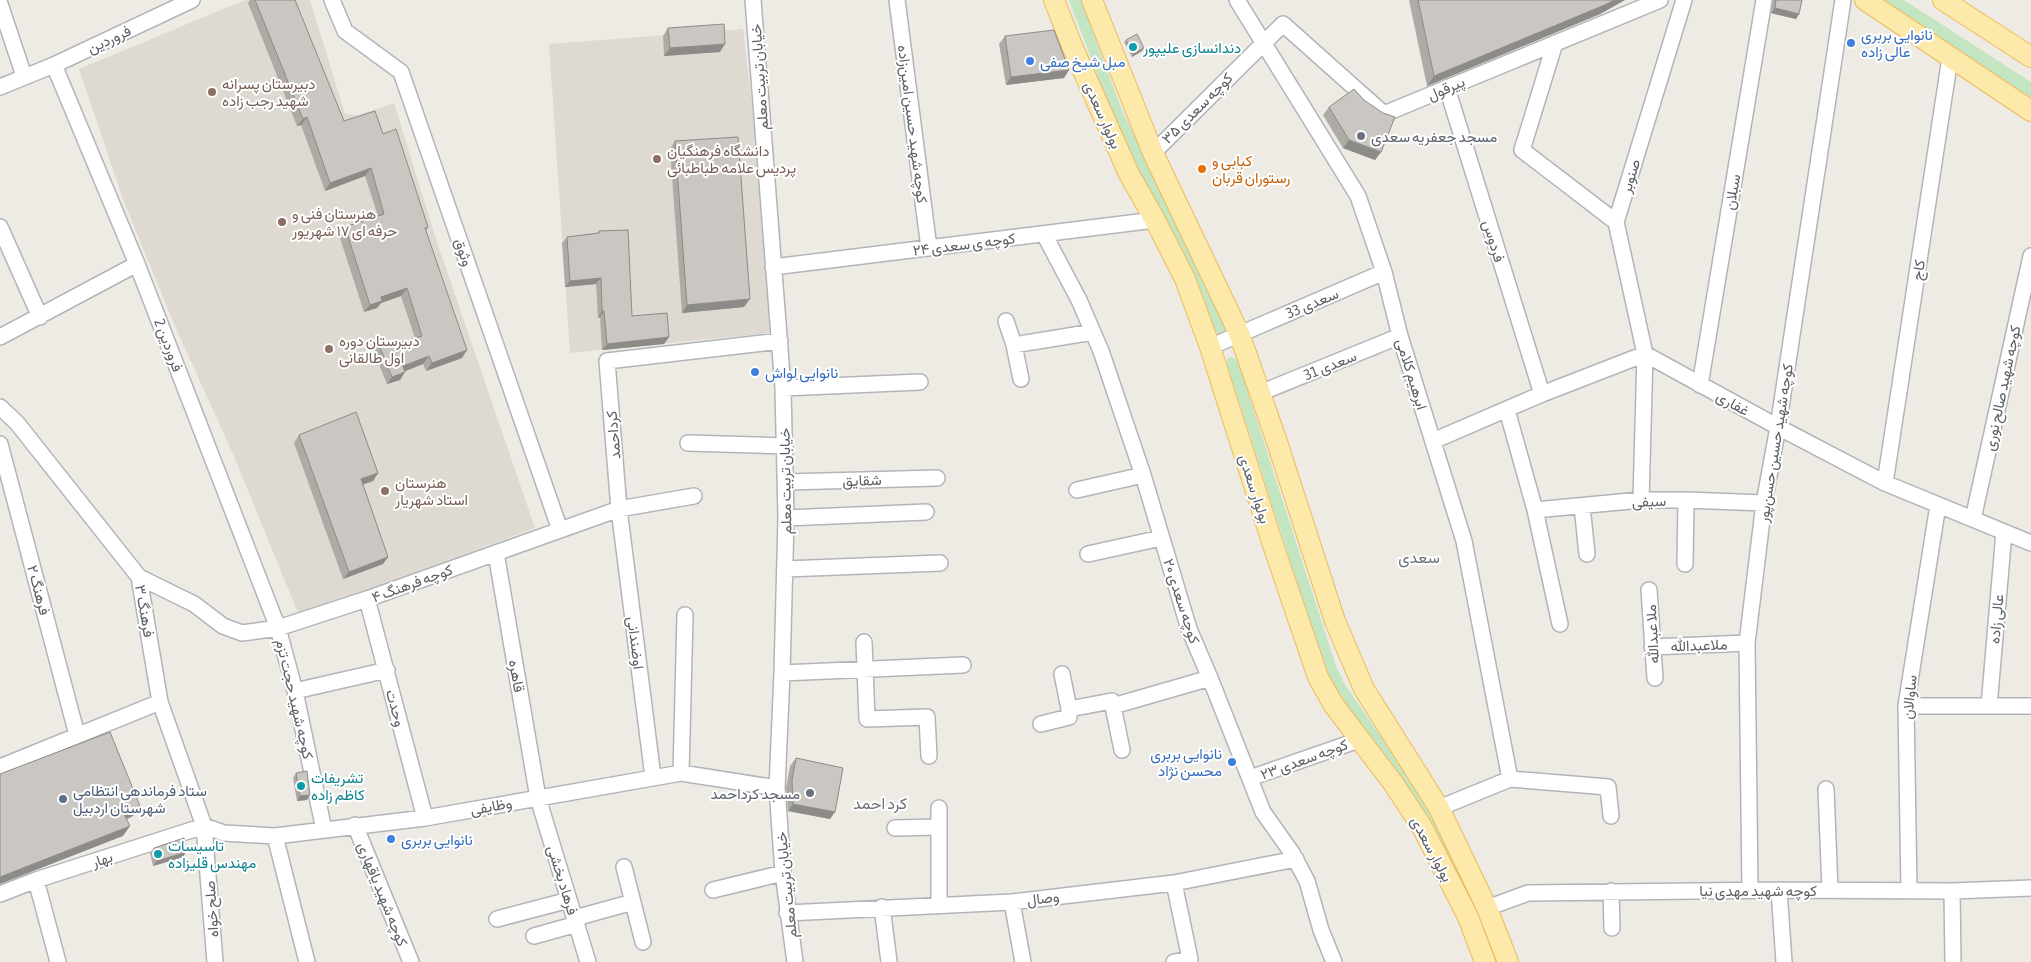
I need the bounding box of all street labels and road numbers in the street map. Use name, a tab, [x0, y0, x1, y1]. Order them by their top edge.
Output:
street label: فروردین	[84, 21, 135, 58]
street label: خیابان تربیت معلم	[747, 23, 773, 131]
street label: کوچه شهید حسین امین‌زاده	[893, 44, 931, 205]
street label: کوچه سعدی ۳۵	[1158, 69, 1238, 148]
street label: پیرقول	[1425, 73, 1468, 105]
street label: بولوار سعدی	[1079, 79, 1125, 152]
street label: صنوبر	[1617, 157, 1644, 196]
street label: سبلان	[1720, 173, 1745, 211]
street label: فردوس	[1478, 218, 1508, 265]
street label: کوچه ی سعدی ۲۴	[912, 229, 1017, 261]
street label: وثوق	[450, 236, 477, 268]
street label: کاج	[1908, 258, 1931, 282]
street label: سعدی 33	[1283, 284, 1342, 323]
street label: فروردین 2	[149, 316, 187, 375]
street label: کوچه شهید صالح نوری	[1980, 323, 2027, 453]
street label: ابرهیم کلامی	[1391, 336, 1431, 412]
street label: سعدی 31	[1301, 347, 1360, 385]
street label: کوچه شهید حسین حسن‌پور	[1754, 362, 1798, 525]
street label: غفاری	[1713, 387, 1753, 421]
street label: کرداحمد	[602, 410, 625, 460]
street label: خیابان تربیت معلم	[776, 427, 796, 534]
street label: بولوار سعدی	[1234, 452, 1274, 526]
street label: شقایق	[842, 471, 882, 491]
street label: سیفی	[1631, 492, 1667, 512]
street label: کوچه سعدی ۲۰	[1158, 556, 1204, 647]
street label: کوچه فرهنگ ۴	[369, 560, 456, 607]
street label: فرهنگ ۲	[23, 563, 54, 617]
street label: فرهنگ ۳	[131, 583, 158, 639]
street label: عالی زاده	[1985, 593, 2009, 645]
street label: ملا عبدالله	[1642, 604, 1663, 664]
street label: اوضندانی	[622, 616, 648, 671]
street label: ملاعبدالله	[1670, 636, 1728, 655]
street label: کوچه شهید حجت تزم	[271, 637, 317, 761]
street label: قاهره	[505, 658, 528, 694]
street label: ساوالان	[1898, 674, 1921, 720]
street label: وحدت	[382, 688, 409, 729]
street label: کوچه سعدی ۲۳	[1258, 735, 1351, 785]
street label: وظایفی	[469, 794, 514, 820]
street label: بولوار سعدی	[1406, 813, 1456, 886]
street label: خیابان تربیت معلم	[772, 831, 802, 939]
street label: کوچه شهید یاقهاری	[353, 840, 412, 949]
street label: فرهاد بخشی	[542, 843, 582, 918]
street label: بهار	[88, 848, 115, 872]
street label: صلح خواه	[201, 880, 224, 938]
street label: کوچه شهید مهدی نیا	[1699, 882, 1817, 901]
street label: وصال	[1026, 888, 1060, 909]

